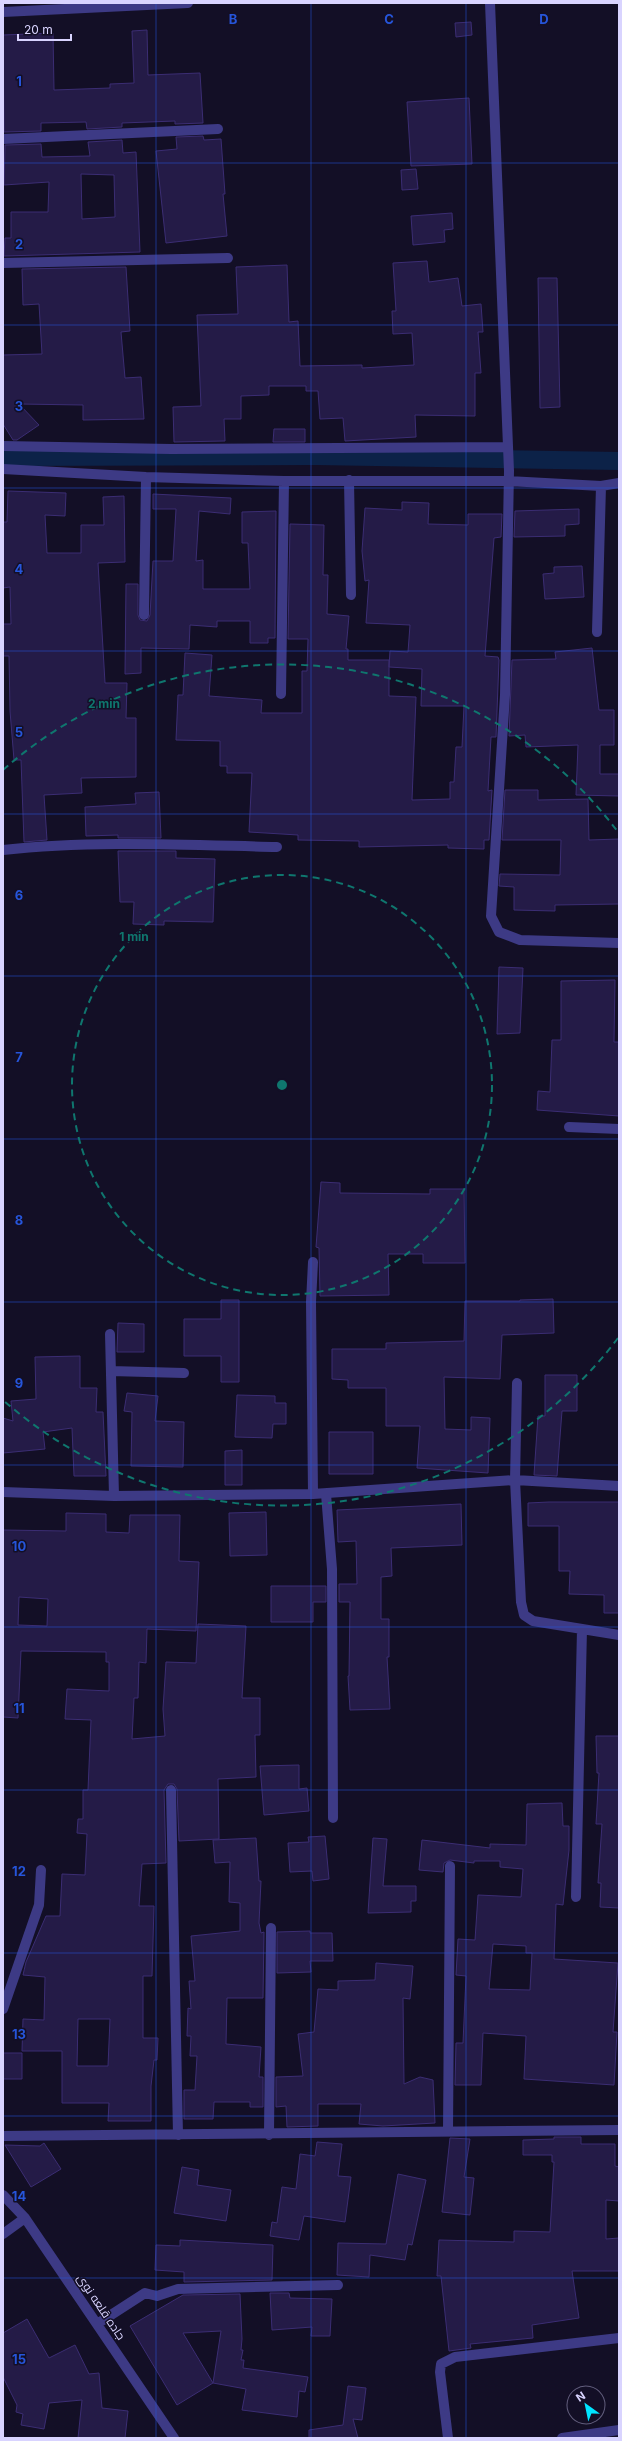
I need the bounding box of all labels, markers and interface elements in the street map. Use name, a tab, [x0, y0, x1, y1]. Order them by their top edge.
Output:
text: B	[229, 11, 238, 27]
text: C	[384, 11, 394, 27]
text: D	[539, 11, 549, 27]
scale bar	[18, 16, 71, 42]
text: 20 m	[24, 22, 53, 37]
text: 1	[16, 73, 22, 89]
text: 2	[15, 236, 23, 252]
text: 3	[15, 398, 23, 414]
text: 4	[15, 561, 24, 577]
text: 2 min	[88, 696, 120, 711]
text: 5	[15, 724, 23, 740]
text: 6	[15, 887, 23, 903]
text: 1 min	[119, 929, 149, 944]
text: 7	[15, 1049, 23, 1065]
centre of rings	[275, 1078, 289, 1092]
text: 8	[15, 1212, 23, 1228]
text: 9	[15, 1375, 23, 1391]
text: 10	[12, 1538, 26, 1554]
text: 11	[13, 1700, 25, 1716]
text: 12	[12, 1863, 26, 1879]
text: 13	[12, 2026, 26, 2042]
text: 14	[12, 2188, 26, 2204]
street label: جاده قلعه نوی	[74, 2271, 129, 2342]
text: 15	[12, 2351, 26, 2367]
north arrow	[566, 2385, 606, 2425]
text: N	[573, 2388, 588, 2405]

